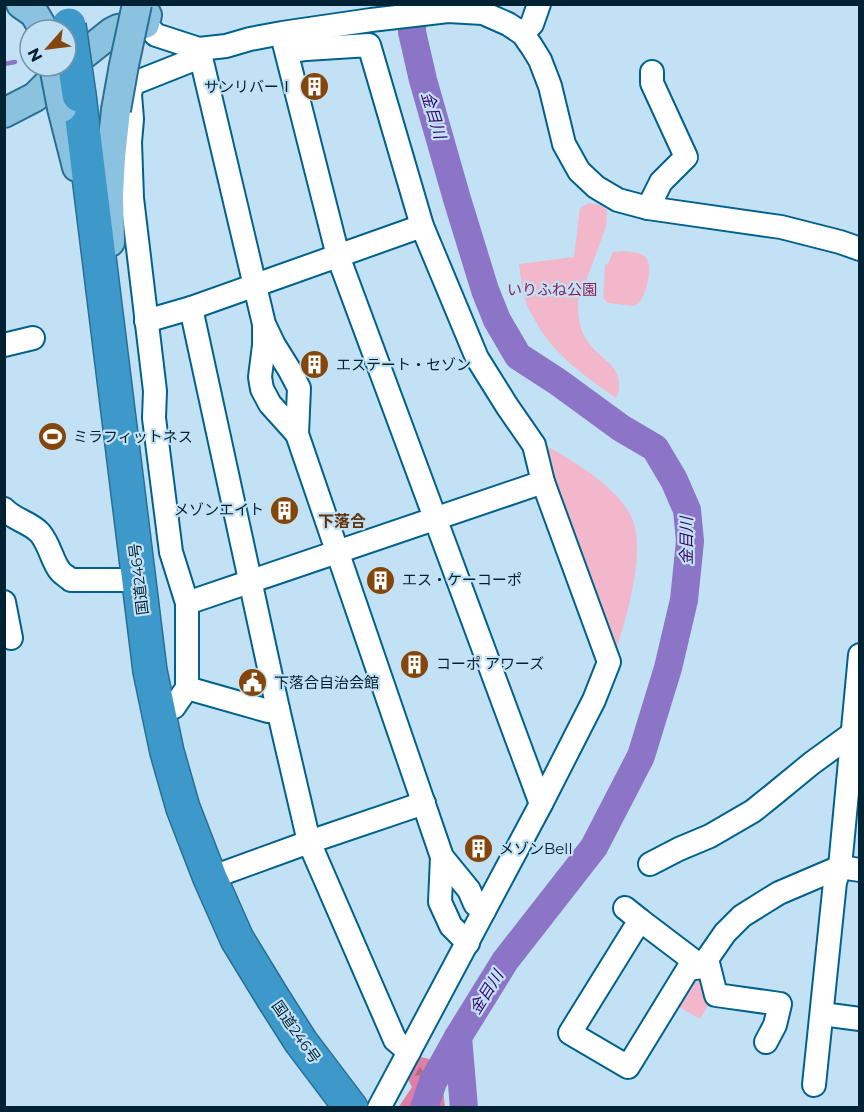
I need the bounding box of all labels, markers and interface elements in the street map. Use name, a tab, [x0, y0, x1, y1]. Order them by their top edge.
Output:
north arrow	[18, 18, 78, 78]
text: N	[24, 45, 47, 65]
building icon: サンリバーⅠ	[299, 71, 331, 103]
place label: サンリバーⅠ	[204, 77, 294, 96]
water label: 金目川	[417, 89, 450, 143]
park label: いりふね公園	[507, 280, 597, 299]
building icon: エステート・セゾン	[299, 349, 331, 381]
place label: エステート・セゾン	[336, 355, 471, 374]
sports icon: ミラフィットネス	[36, 421, 68, 453]
place label: ミラフィットネス	[73, 427, 193, 446]
building icon: メゾンエイト	[269, 494, 301, 526]
place label: メゾンエイト	[174, 500, 264, 519]
district label: 下落合	[318, 512, 366, 531]
water label: 金目川	[677, 515, 696, 565]
street label: 国道246号	[125, 542, 152, 616]
building icon: エス・ケーコーポ	[365, 564, 397, 596]
place label: エス・ケーコーポ	[402, 570, 522, 589]
building icon: コーポ アワーズ	[399, 648, 431, 680]
place label: コーポ アワーズ	[436, 654, 544, 673]
public building icon: 下落合自治会館	[237, 667, 269, 699]
place label: 下落合自治会館	[274, 673, 379, 692]
building icon: メゾンBell	[462, 833, 494, 865]
place label: メゾンBell	[499, 839, 572, 858]
water label: 金目川	[466, 965, 508, 1018]
street label: 国道246号	[268, 997, 325, 1067]

